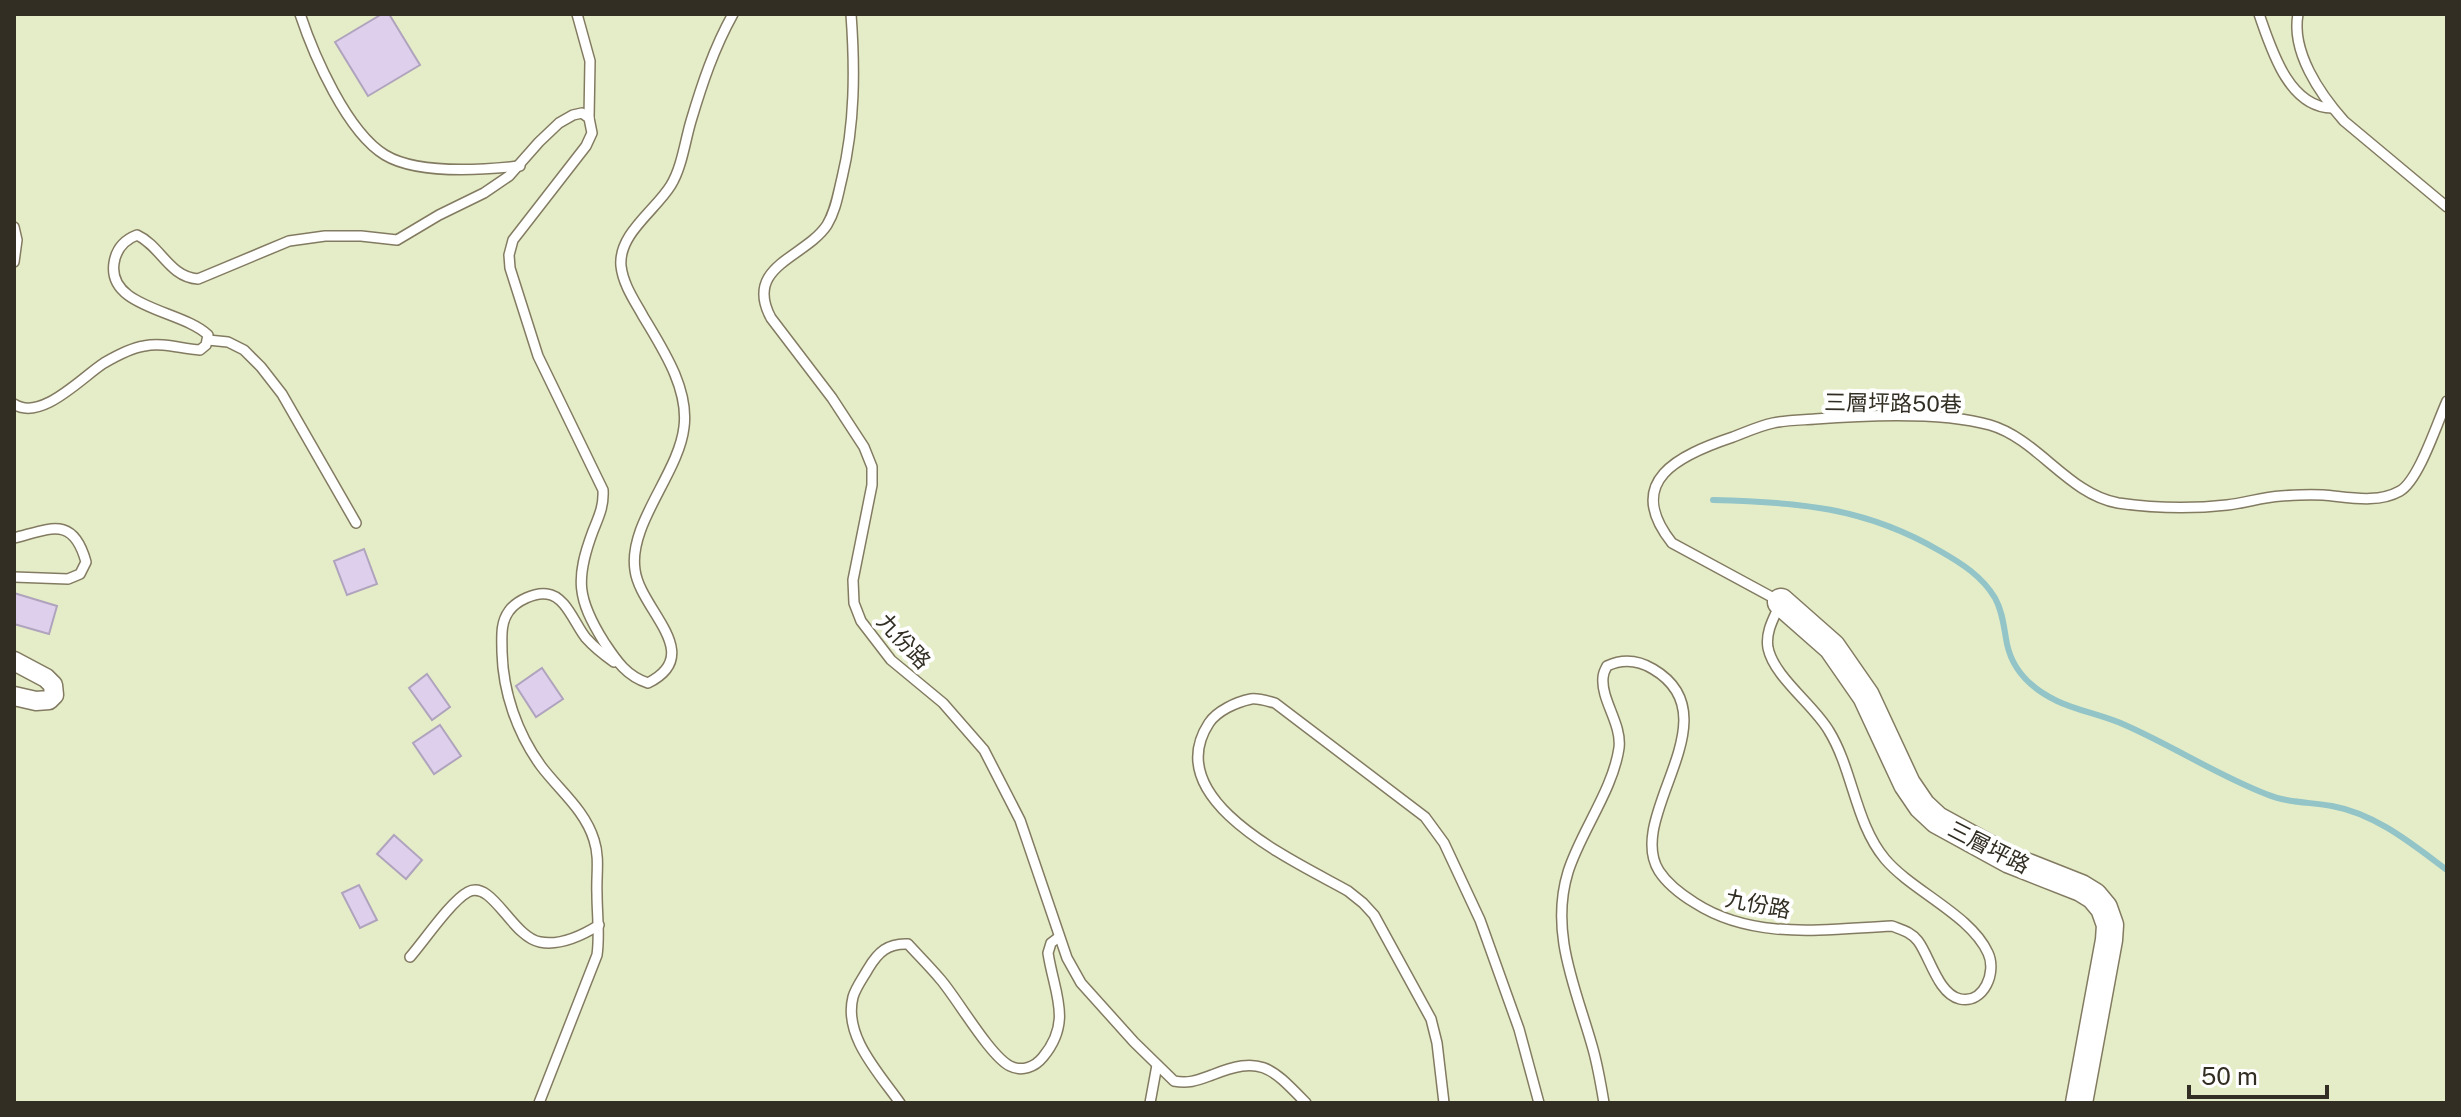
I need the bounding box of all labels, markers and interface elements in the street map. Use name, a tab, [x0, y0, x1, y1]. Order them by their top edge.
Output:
street label: 三層坪路50巷	[1824, 389, 1962, 417]
street label: 九份路	[872, 608, 936, 674]
street label: 三層坪路	[1944, 815, 2034, 879]
street label: 九份路	[1723, 885, 1793, 923]
scale bar	[2189, 1049, 2327, 1099]
text: 50 m	[2201, 1062, 2258, 1090]

